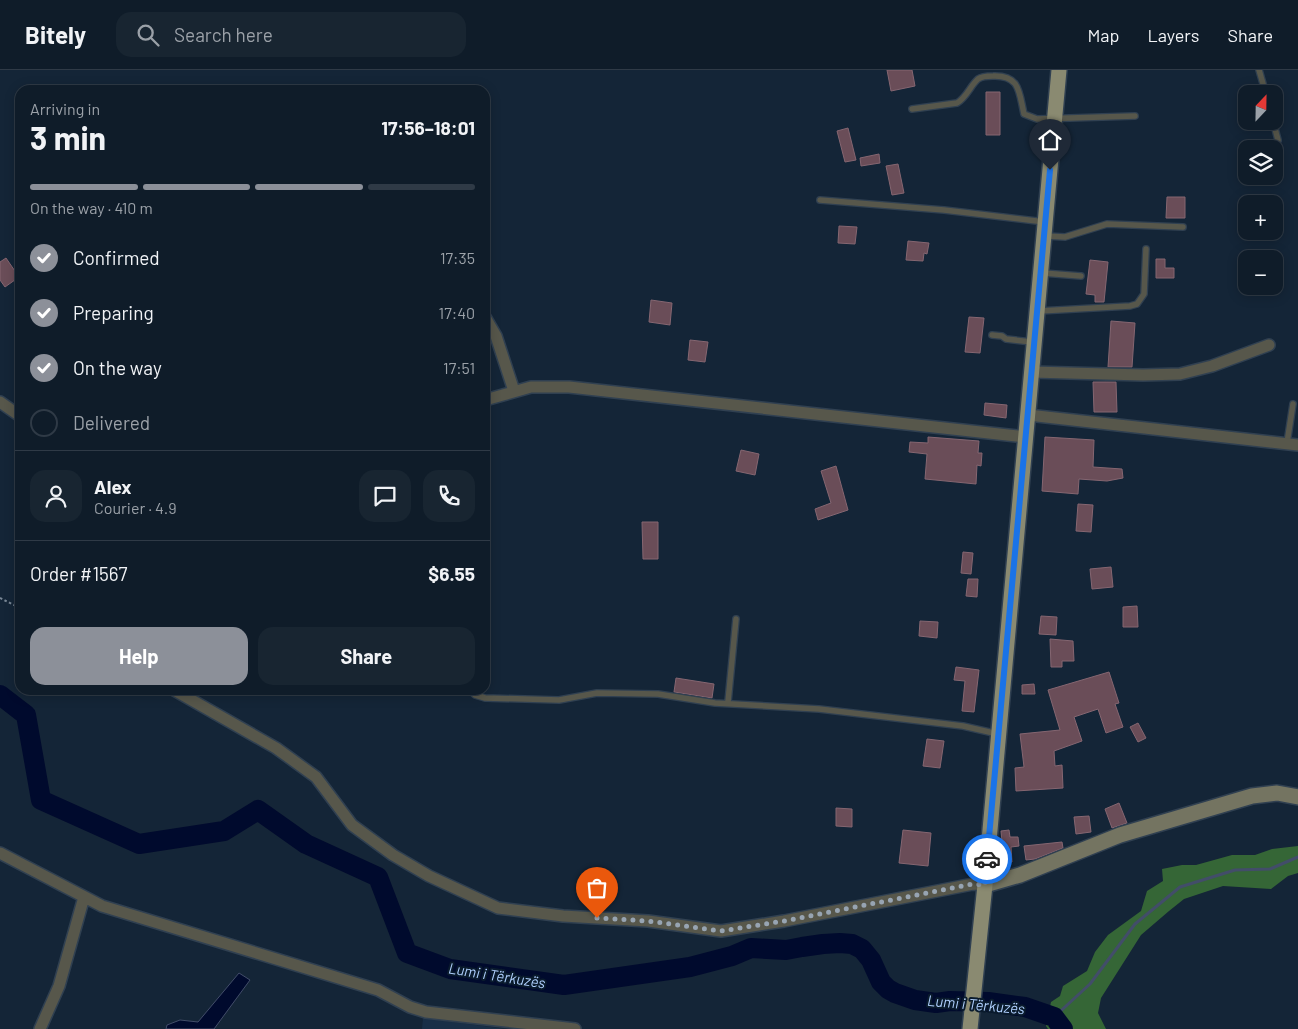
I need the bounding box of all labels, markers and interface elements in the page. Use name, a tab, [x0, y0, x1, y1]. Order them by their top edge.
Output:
search box	[116, 12, 466, 57]
text: Bitely	[25, 20, 86, 49]
icon: search	[134, 21, 162, 49]
text: Search here	[174, 23, 273, 46]
text: Map	[1087, 24, 1119, 46]
text: Layers	[1147, 24, 1200, 46]
text: Share	[1228, 24, 1273, 46]
north arrow	[1238, 85, 1282, 130]
map controls	[1238, 85, 1283, 295]
text: Arriving in	[30, 99, 100, 118]
text: 17:56–18:01	[381, 116, 475, 139]
text: 3 min	[30, 118, 106, 156]
pin	[1029, 119, 1071, 170]
icon: home	[1036, 126, 1064, 154]
button: layers	[1238, 140, 1283, 185]
button: +	[1238, 195, 1283, 240]
text: On the way · 410 m	[30, 198, 153, 217]
icon: check	[30, 244, 58, 272]
text: Confirmed	[73, 246, 160, 269]
text: 17:35	[440, 248, 475, 267]
button: −	[1238, 250, 1283, 295]
icon: check	[30, 299, 58, 327]
text: Preparing	[73, 301, 154, 324]
text: 17:40	[439, 303, 475, 322]
icon: check	[30, 354, 58, 382]
text: On the way	[73, 356, 162, 379]
text: 17:51	[443, 358, 475, 377]
text: Delivered	[73, 411, 150, 434]
button: person	[30, 470, 82, 522]
button: chat	[359, 470, 411, 522]
button: phone	[423, 470, 475, 522]
text: Alex	[94, 475, 132, 498]
text: Courier · 4.9	[94, 498, 177, 517]
text: Order #1567	[30, 562, 128, 585]
text: $6.55	[428, 562, 475, 585]
button: Help	[30, 627, 248, 685]
button: Share	[258, 627, 475, 685]
courier	[962, 834, 1012, 884]
icon: car	[973, 845, 1001, 873]
pin	[576, 867, 618, 918]
icon: bag	[583, 874, 611, 902]
water label: Lumi i Tërkuzës	[447, 958, 547, 992]
water label: Lumi i Tërkuzës	[926, 991, 1026, 1017]

